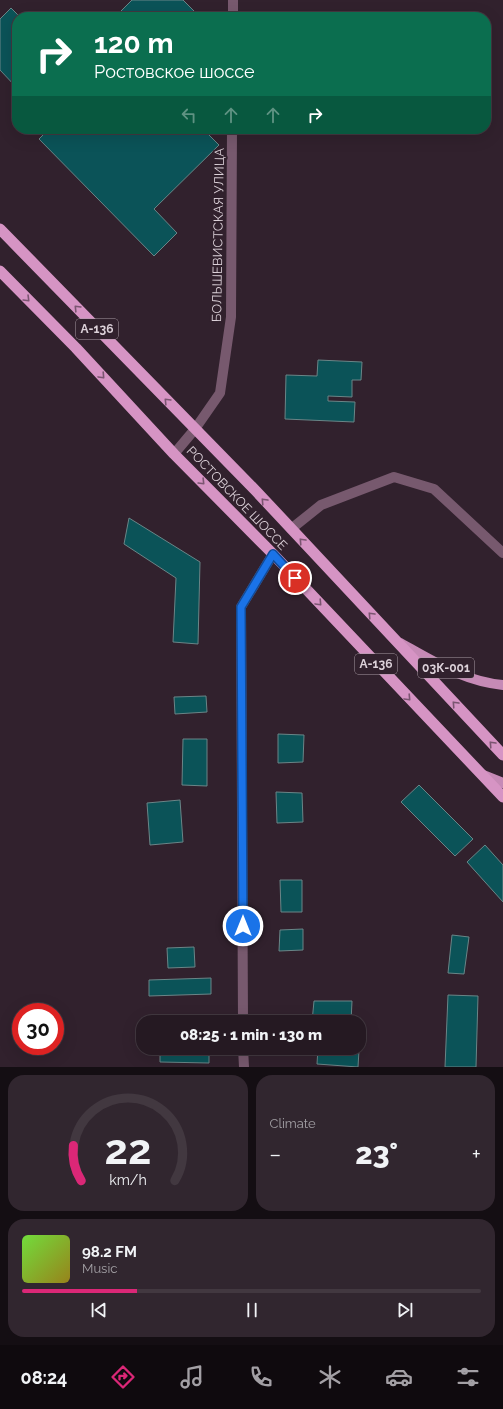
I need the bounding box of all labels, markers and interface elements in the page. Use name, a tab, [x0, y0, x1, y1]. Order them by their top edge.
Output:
text: 120 m	[94, 27, 174, 60]
icon: right	[28, 28, 80, 80]
text: Ростовское шоссе	[94, 61, 255, 82]
icon: left	[178, 104, 200, 126]
icon: ahead	[220, 104, 242, 126]
icon: ahead	[262, 104, 284, 126]
icon: right	[304, 104, 326, 126]
street label: БОЛЬШЕВИСТСКАЯ УЛИЦА	[209, 148, 227, 322]
one-way arrow	[22, 294, 30, 302]
one-way arrow	[74, 305, 82, 313]
road number: А-136	[76, 319, 118, 339]
one-way arrow	[98, 371, 105, 379]
one-way arrow	[164, 398, 172, 406]
street label: РОСТОВСКОЕ ШОССЕ	[184, 443, 290, 553]
one-way arrow	[197, 477, 205, 485]
one-way arrow	[261, 498, 269, 506]
one-way arrow	[299, 538, 307, 546]
pin	[278, 561, 312, 595]
icon: arrive	[284, 567, 306, 589]
one-way arrow	[314, 598, 322, 606]
one-way arrow	[368, 612, 376, 620]
road number: А-136	[355, 654, 397, 674]
road number: 03К-001	[418, 658, 474, 678]
one-way arrow	[404, 693, 411, 701]
one-way arrow	[452, 701, 459, 709]
one-way arrow	[489, 741, 497, 749]
position arrow	[222, 905, 264, 947]
speed limit sign: 30	[12, 1003, 64, 1055]
text: 08:25 · 1 min · 130 m	[180, 1026, 322, 1044]
text: Climate	[270, 1116, 316, 1131]
text: 22	[104, 1125, 151, 1174]
text: 23°	[355, 1136, 398, 1171]
text: −	[270, 1141, 281, 1167]
text: +	[472, 1141, 481, 1167]
text: km/h	[109, 1172, 147, 1188]
text: 98.2 FM	[82, 1243, 137, 1261]
text: Music	[82, 1261, 117, 1276]
icon: previous	[88, 1299, 110, 1321]
icon: pause	[241, 1299, 263, 1321]
icon: next	[394, 1299, 416, 1321]
icon: directions	[109, 1363, 137, 1391]
icon: music	[178, 1363, 206, 1391]
icon: phone	[247, 1363, 275, 1391]
icon: climate	[316, 1363, 344, 1391]
icon: car	[385, 1363, 413, 1391]
icon: filters	[454, 1363, 482, 1391]
text: 08:24	[21, 1367, 67, 1388]

